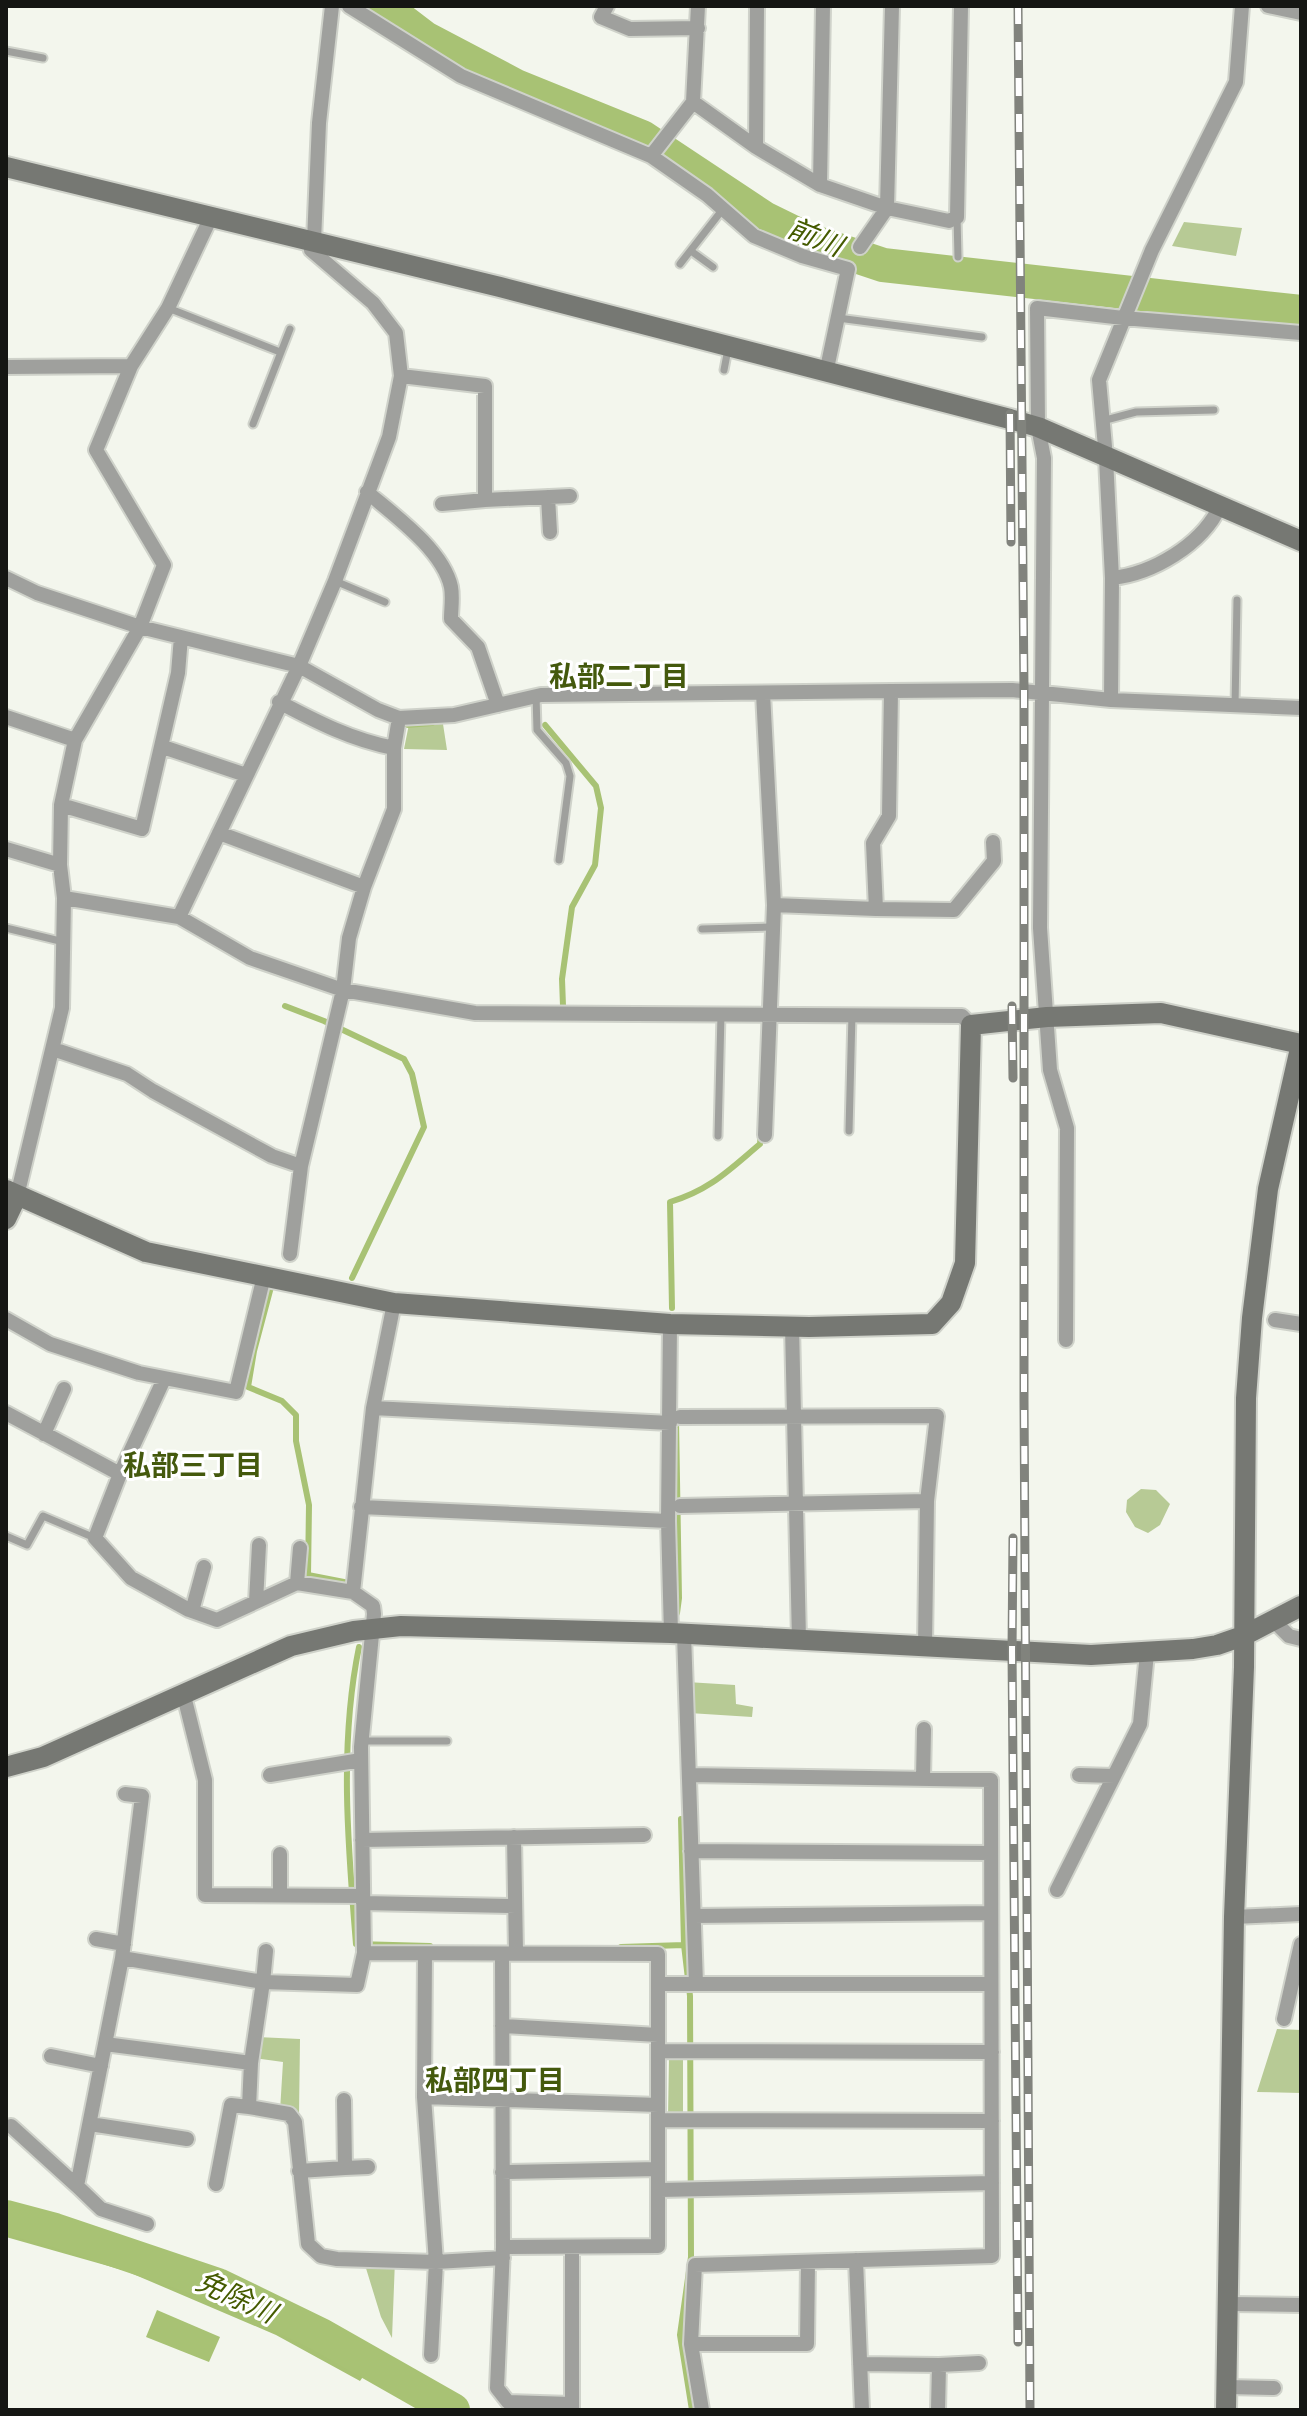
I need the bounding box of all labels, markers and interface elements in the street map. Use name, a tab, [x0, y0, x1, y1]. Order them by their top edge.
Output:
water label: 前川	[783, 212, 850, 265]
district label: 私部二丁目	[549, 661, 689, 694]
district label: 私部三丁目	[123, 1450, 263, 1483]
district label: 私部四丁目	[425, 2065, 565, 2098]
water label: 免除川	[191, 2265, 284, 2332]

